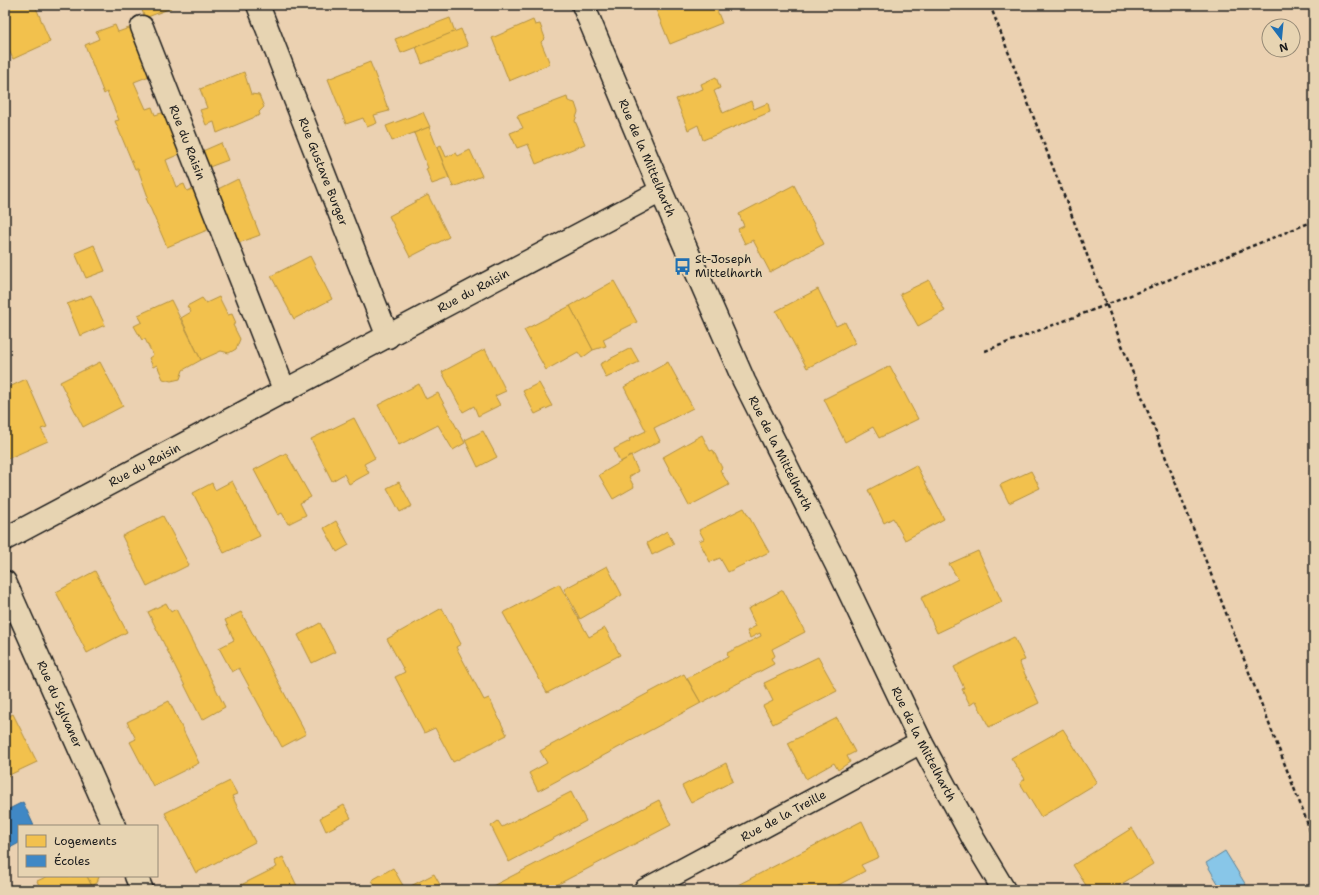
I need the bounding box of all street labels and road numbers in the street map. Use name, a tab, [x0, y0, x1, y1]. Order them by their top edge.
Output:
street label: Rue de la Mittelharth	[615, 97, 679, 219]
street label: Rue du Raisin	[165, 103, 209, 182]
street label: Rue Gustave Burger	[295, 115, 352, 228]
street label: Rue du Raisin	[435, 265, 512, 316]
street label: Rue de la Mittelharth	[745, 393, 816, 514]
street label: Rue du Raisin	[106, 439, 183, 491]
street label: Rue du Sylvaner	[33, 658, 86, 751]
street label: Rue de la Mittelharth	[888, 684, 960, 804]
street label: Rue de la Treille	[738, 786, 829, 845]

